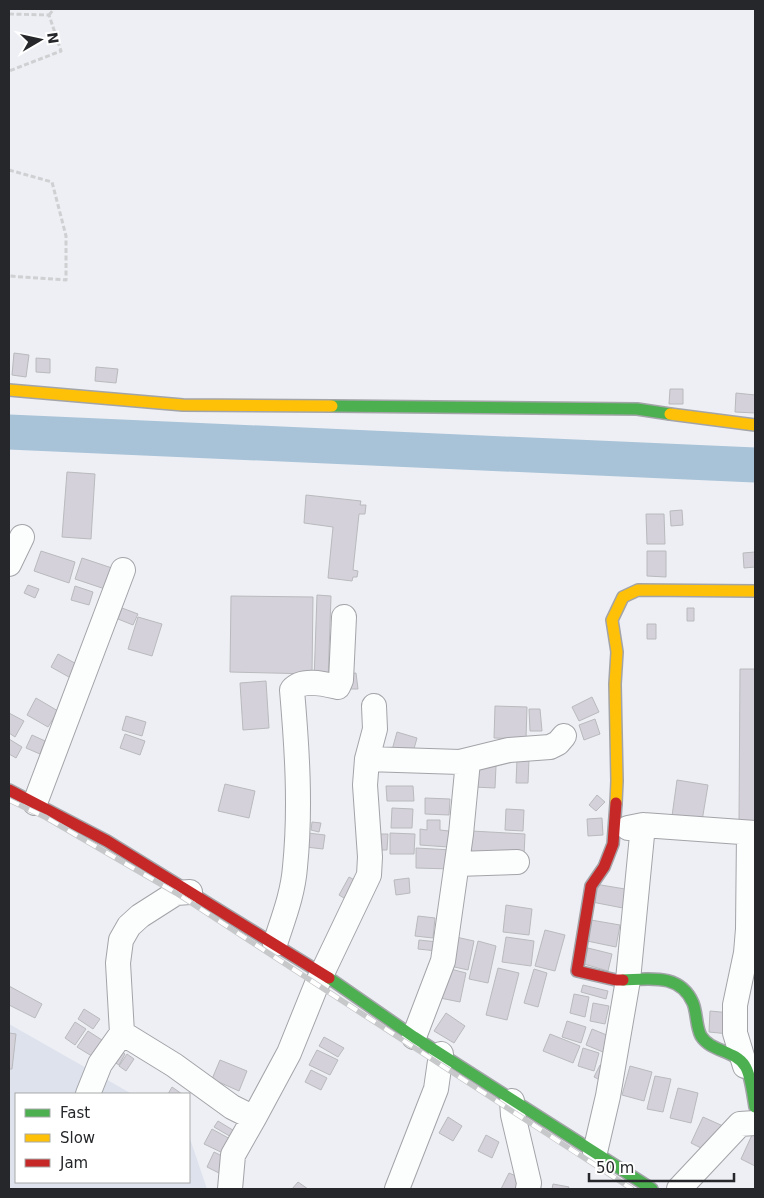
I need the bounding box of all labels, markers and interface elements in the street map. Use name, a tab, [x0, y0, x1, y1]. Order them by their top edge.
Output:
north arrow	[15, 15, 65, 65]
text: N	[44, 31, 62, 45]
legend	[15, 1093, 190, 1183]
text: Fast	[60, 1104, 90, 1122]
text: Slow	[60, 1129, 95, 1147]
scale bar	[589, 1150, 734, 1182]
text: Jam	[59, 1154, 88, 1172]
text: 50 m	[596, 1159, 634, 1177]

